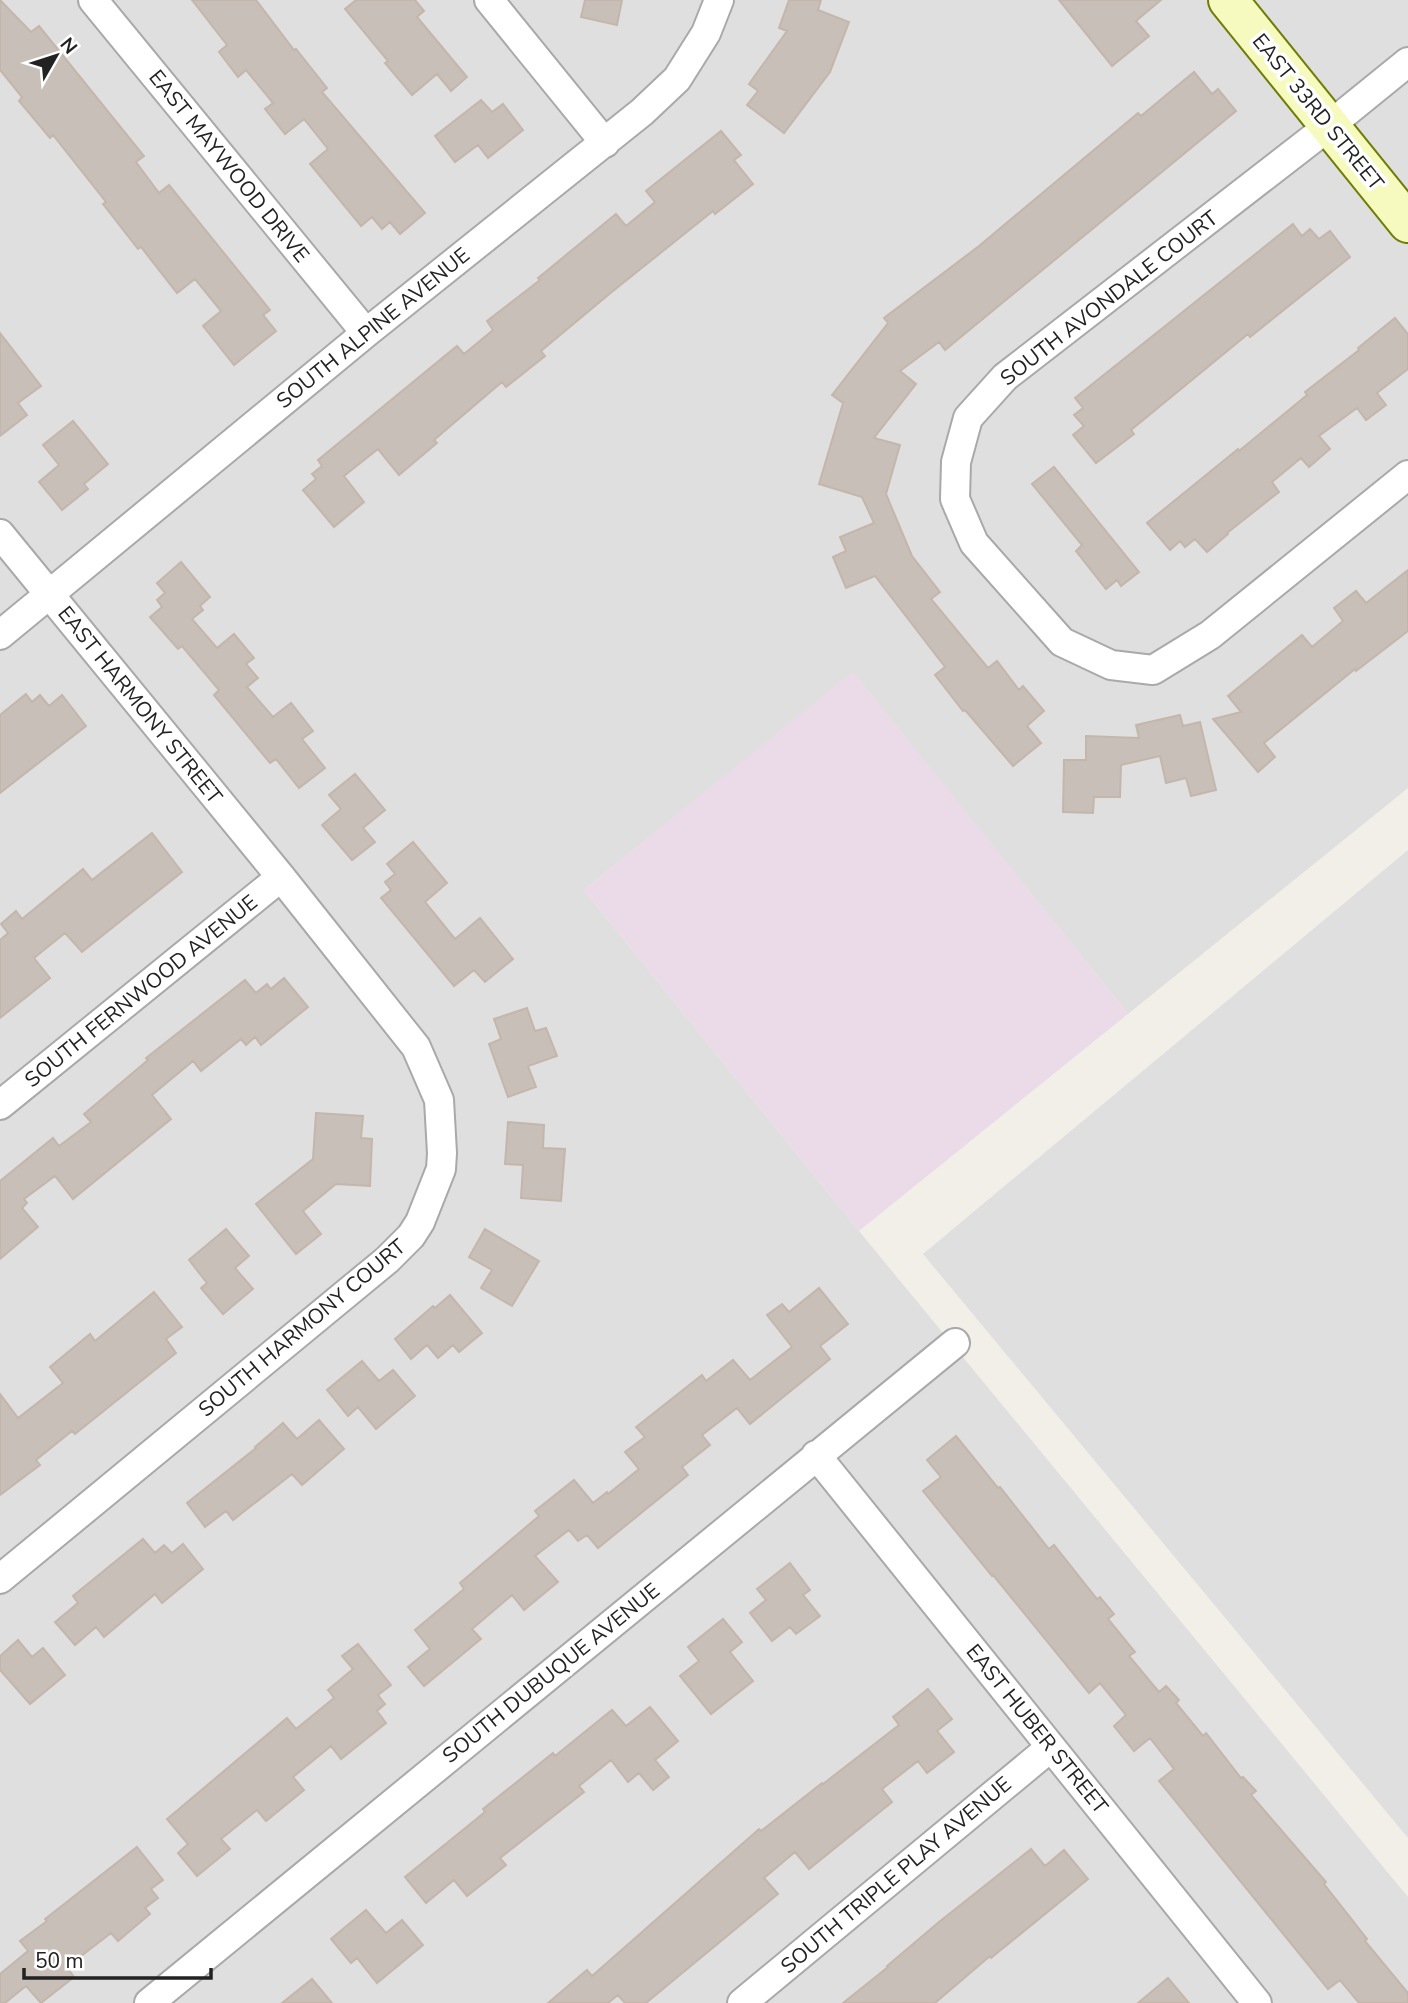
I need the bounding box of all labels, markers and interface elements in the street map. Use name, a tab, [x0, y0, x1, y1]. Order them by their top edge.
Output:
north arrow	[21, 21, 91, 91]
street label: EAST 33RD STREET	[1246, 28, 1390, 197]
text: N	[54, 32, 83, 60]
street label: EAST MAYWOOD DRIVE	[143, 64, 315, 268]
street label: SOUTH AVONDALE COURT	[994, 204, 1224, 392]
street label: SOUTH ALPINE AVENUE	[271, 241, 475, 415]
street label: EAST HARMONY STREET	[51, 600, 229, 810]
street label: SOUTH FERNWOOD AVENUE	[19, 888, 263, 1094]
street label: SOUTH HARMONY COURT	[192, 1233, 412, 1423]
street label: SOUTH DUBUQUE AVENUE	[437, 1577, 665, 1769]
street label: EAST HUBER STREET	[960, 1638, 1115, 1820]
street label: SOUTH TRIPLE PLAY AVENUE	[775, 1770, 1017, 1980]
scale bar	[24, 1937, 212, 1981]
text: 50 m	[35, 1947, 84, 1975]

